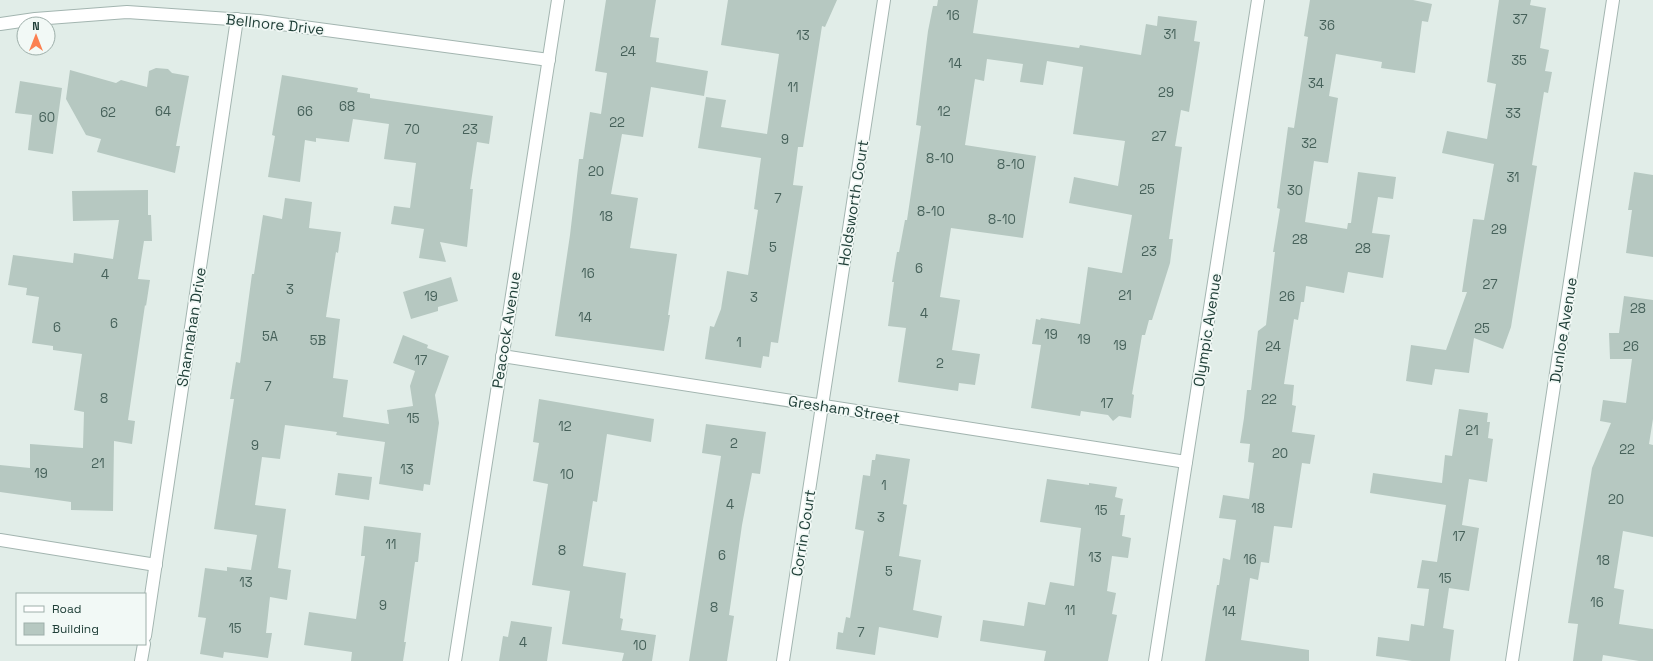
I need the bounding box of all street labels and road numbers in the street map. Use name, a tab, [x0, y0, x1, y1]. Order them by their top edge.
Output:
street label: Bellnore Drive	[225, 9, 325, 39]
street label: Holdsworth Court	[834, 138, 872, 268]
street label: Shannahan Drive	[172, 266, 210, 388]
street label: Peacock Avenue	[487, 270, 525, 390]
street label: Olympic Avenue	[1189, 272, 1225, 388]
street label: Dunloe Avenue	[1545, 276, 1581, 384]
street label: Gresham Street	[787, 391, 901, 427]
street label: Corrin Court	[787, 488, 819, 578]

